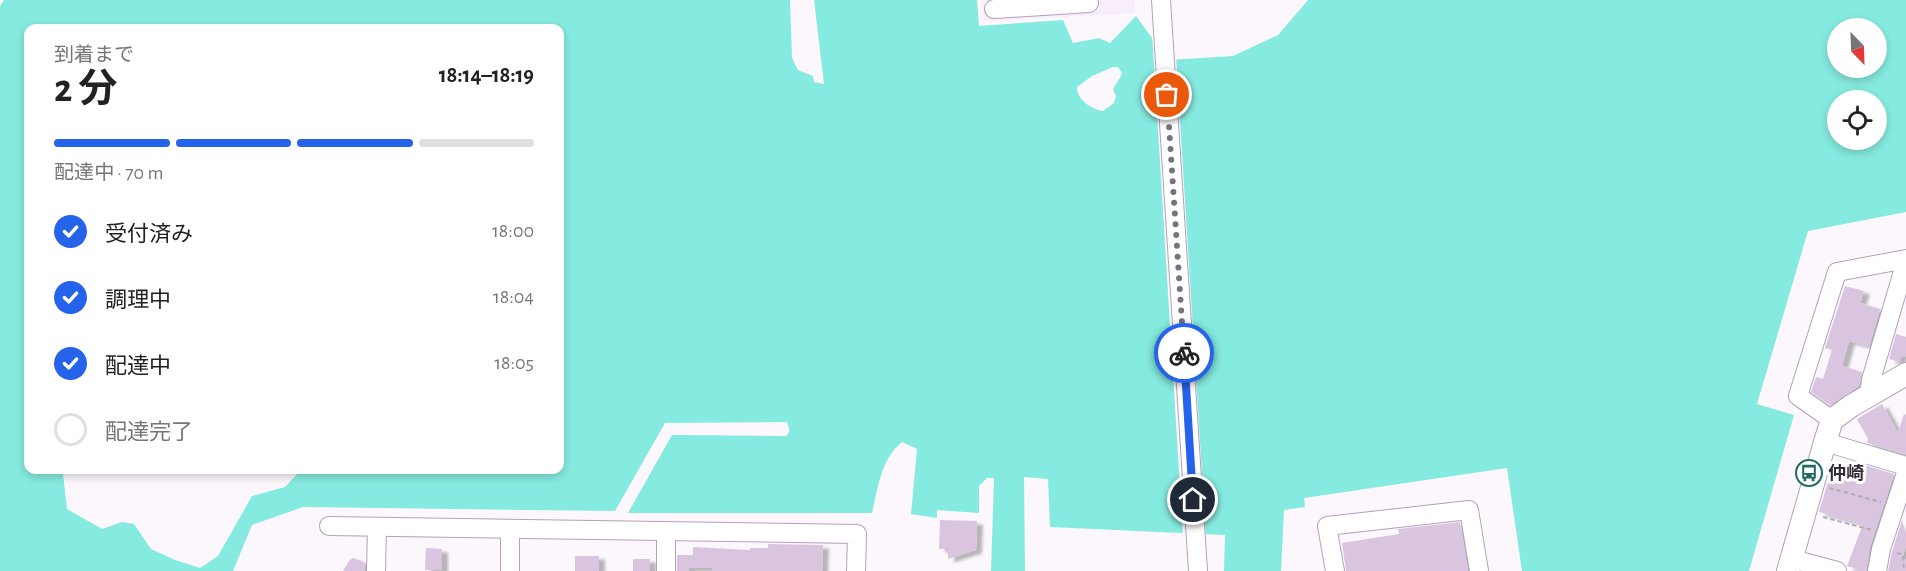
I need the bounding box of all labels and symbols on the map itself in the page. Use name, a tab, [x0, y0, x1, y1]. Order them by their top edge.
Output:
north arrow	[1827, 18, 1887, 78]
pin	[1141, 69, 1192, 120]
courier	[1154, 323, 1214, 383]
bus stop icon: 仲崎	[1794, 458, 1824, 488]
place label: 仲崎	[1828, 463, 1864, 483]
pin	[1167, 474, 1218, 525]

